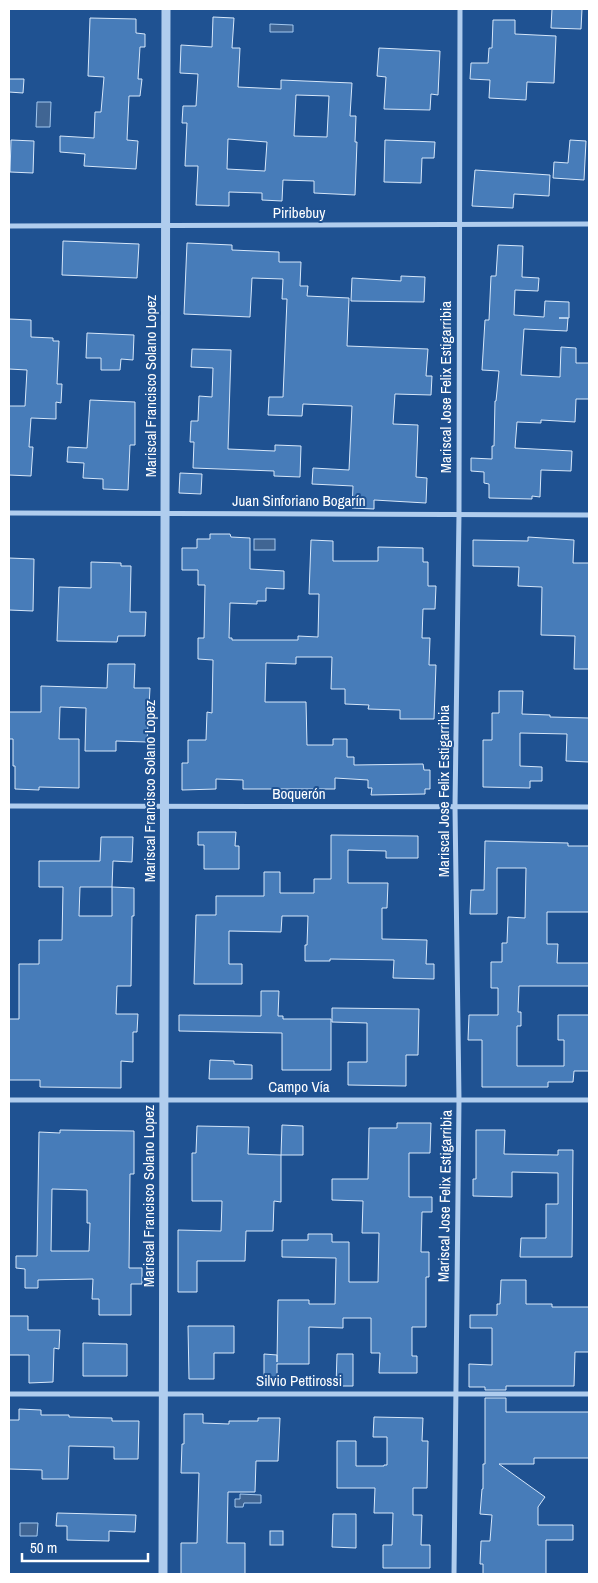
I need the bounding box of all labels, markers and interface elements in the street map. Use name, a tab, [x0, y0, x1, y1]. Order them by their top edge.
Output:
street label: Piribebuy	[273, 202, 326, 223]
street label: Mariscal Francisco Solano Lopez	[140, 295, 161, 477]
street label: Mariscal Jose Felix Estigarribia	[435, 301, 456, 473]
street label: Juan Sinforiano Bogarín	[232, 490, 366, 511]
street label: Mariscal Francisco Solano Lopez	[139, 700, 160, 882]
street label: Mariscal Jose Felix Estigarribia	[433, 705, 454, 877]
street label: Boquerón	[272, 783, 326, 804]
street label: Campo Vía	[268, 1076, 330, 1097]
street label: Mariscal Francisco Solano Lopez	[138, 1105, 159, 1287]
street label: Mariscal Jose Felix Estigarribia	[432, 1109, 457, 1282]
street label: Silvio Pettirossi	[256, 1370, 342, 1391]
scale bar	[22, 1530, 149, 1562]
text: 50 m	[30, 1537, 57, 1558]

